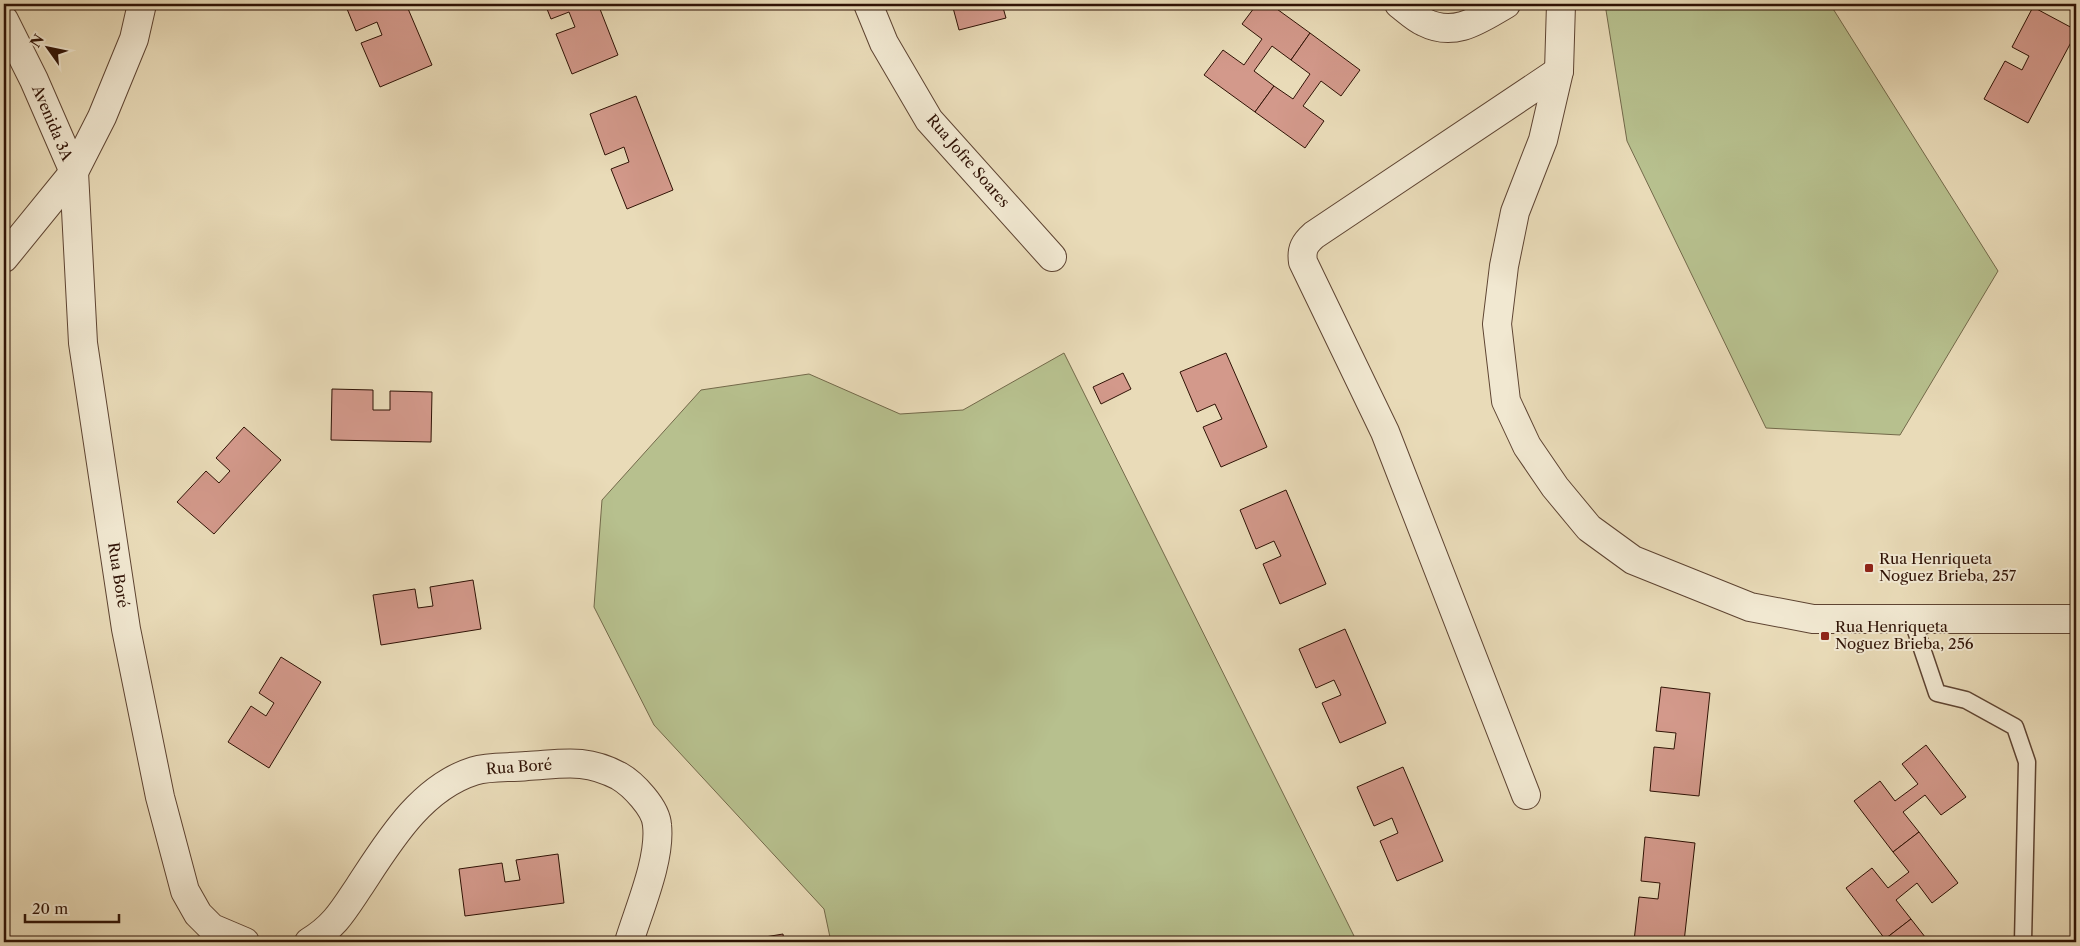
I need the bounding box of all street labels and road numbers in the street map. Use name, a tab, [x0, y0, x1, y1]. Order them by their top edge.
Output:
street label: Avenida 3A	[28, 81, 77, 164]
street label: Rua Jofre Soares	[923, 110, 1014, 211]
street label: Rua Boré	[104, 541, 133, 609]
street label: Rua Boré	[485, 755, 553, 778]

